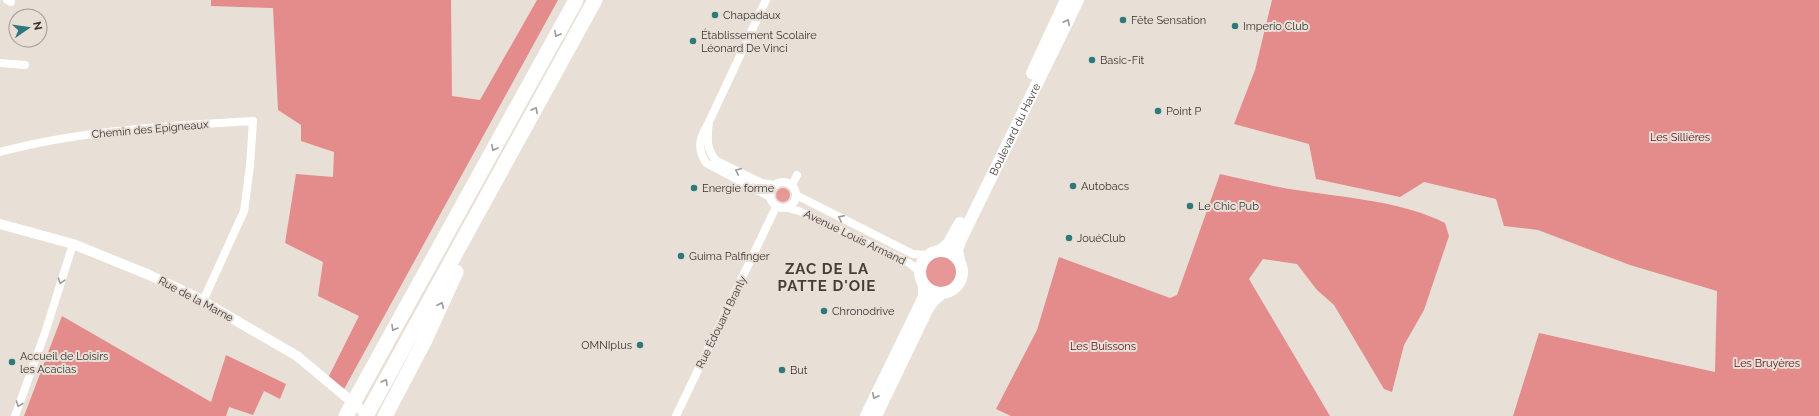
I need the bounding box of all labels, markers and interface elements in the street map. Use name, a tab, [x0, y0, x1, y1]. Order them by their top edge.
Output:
north arrow	[8, 8, 48, 48]
place label: Chapadaux	[723, 9, 781, 22]
marker: Chapadaux	[710, 10, 720, 20]
place label: Fête Sensation	[1131, 14, 1206, 27]
marker: Fête Sensation	[1118, 15, 1128, 25]
one-way arrow	[1062, 19, 1070, 27]
text: N	[30, 20, 45, 31]
place label: Imperio Club	[1243, 20, 1309, 33]
marker: Imperio Club	[1230, 21, 1240, 31]
place label: Établissement Scolaire Léonard De Vinci	[701, 28, 817, 55]
one-way arrow	[555, 30, 562, 37]
marker: Établissement Scolaire Léonard De Vinci	[688, 36, 698, 46]
place label: Basic-Fit	[1100, 54, 1145, 67]
marker: Basic-Fit	[1087, 55, 1097, 65]
street label: Boulevard du Havre	[987, 81, 1043, 178]
place label: Point P	[1166, 105, 1202, 118]
marker: Point P	[1153, 106, 1163, 116]
one-way arrow	[530, 107, 538, 114]
street label: Chemin des Epigneaux	[91, 118, 209, 141]
park label: Les Sillières	[1650, 131, 1710, 144]
one-way arrow	[492, 144, 499, 151]
one-way arrow	[735, 168, 743, 176]
place label: Autobacs	[1081, 180, 1129, 193]
marker: Autobacs	[1068, 181, 1078, 191]
place label: Energie forme	[702, 182, 775, 195]
marker: Energie forme	[689, 183, 699, 193]
place label: Le Chic Pub	[1198, 200, 1259, 213]
marker: Le Chic Pub	[1185, 201, 1195, 211]
street label: Avenue Louis Armand	[802, 207, 908, 268]
one-way arrow	[837, 215, 845, 223]
place label: JouéClub	[1077, 232, 1126, 245]
marker: JouéClub	[1064, 233, 1074, 243]
place label: Guima Palfinger	[689, 250, 770, 263]
marker: Guima Palfinger	[676, 251, 686, 261]
district label: ZAC DE LA PATTE D'OIE	[778, 260, 876, 295]
street label: Rue Édouard Branly	[693, 273, 749, 370]
street label: Rue de la Marne	[156, 274, 236, 325]
one-way arrow	[57, 277, 66, 284]
one-way arrow	[436, 301, 444, 309]
place label: Chronodrive	[832, 305, 895, 318]
marker: Chronodrive	[819, 306, 829, 316]
one-way arrow	[391, 324, 398, 331]
place label: OMNIplus	[581, 339, 632, 352]
marker: OMNIplus	[635, 340, 645, 350]
park label: Les Buissons	[1070, 340, 1136, 353]
place label: Accueil de Loisirs les Acacias	[20, 350, 108, 376]
marker: Accueil de Loisirs les Acacias	[7, 357, 17, 367]
park label: Les Bruyères	[1734, 357, 1800, 370]
place label: But	[790, 364, 808, 377]
marker: But	[777, 365, 787, 375]
one-way arrow	[380, 379, 387, 386]
one-way arrow	[872, 392, 880, 400]
one-way arrow	[16, 401, 24, 408]

